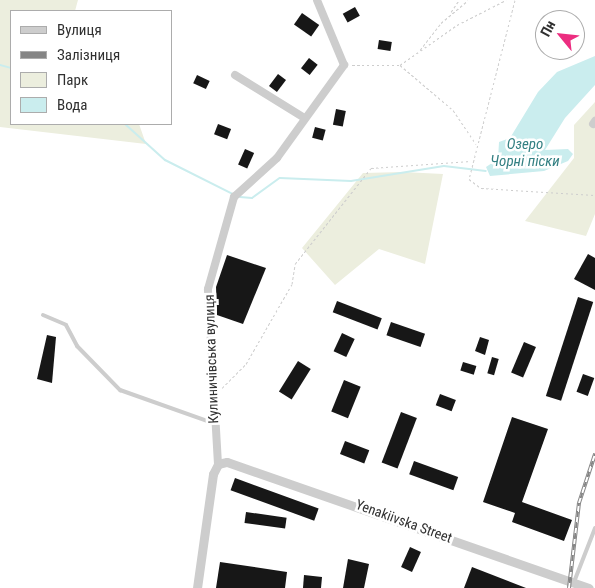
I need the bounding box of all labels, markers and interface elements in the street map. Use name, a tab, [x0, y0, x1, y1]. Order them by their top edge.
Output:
legend	[10, 10, 172, 125]
north arrow	[535, 10, 585, 60]
text: Пн	[537, 18, 558, 39]
text: Вулиця	[57, 21, 102, 39]
text: Залізниця	[57, 46, 120, 64]
text: Парк	[57, 71, 88, 89]
text: Вода	[57, 96, 87, 114]
water label: Озеро Чорні піски	[490, 135, 560, 170]
street label: Кулиничівська вулиця	[200, 294, 222, 424]
street label: Yenakiivska Street	[354, 496, 454, 546]

